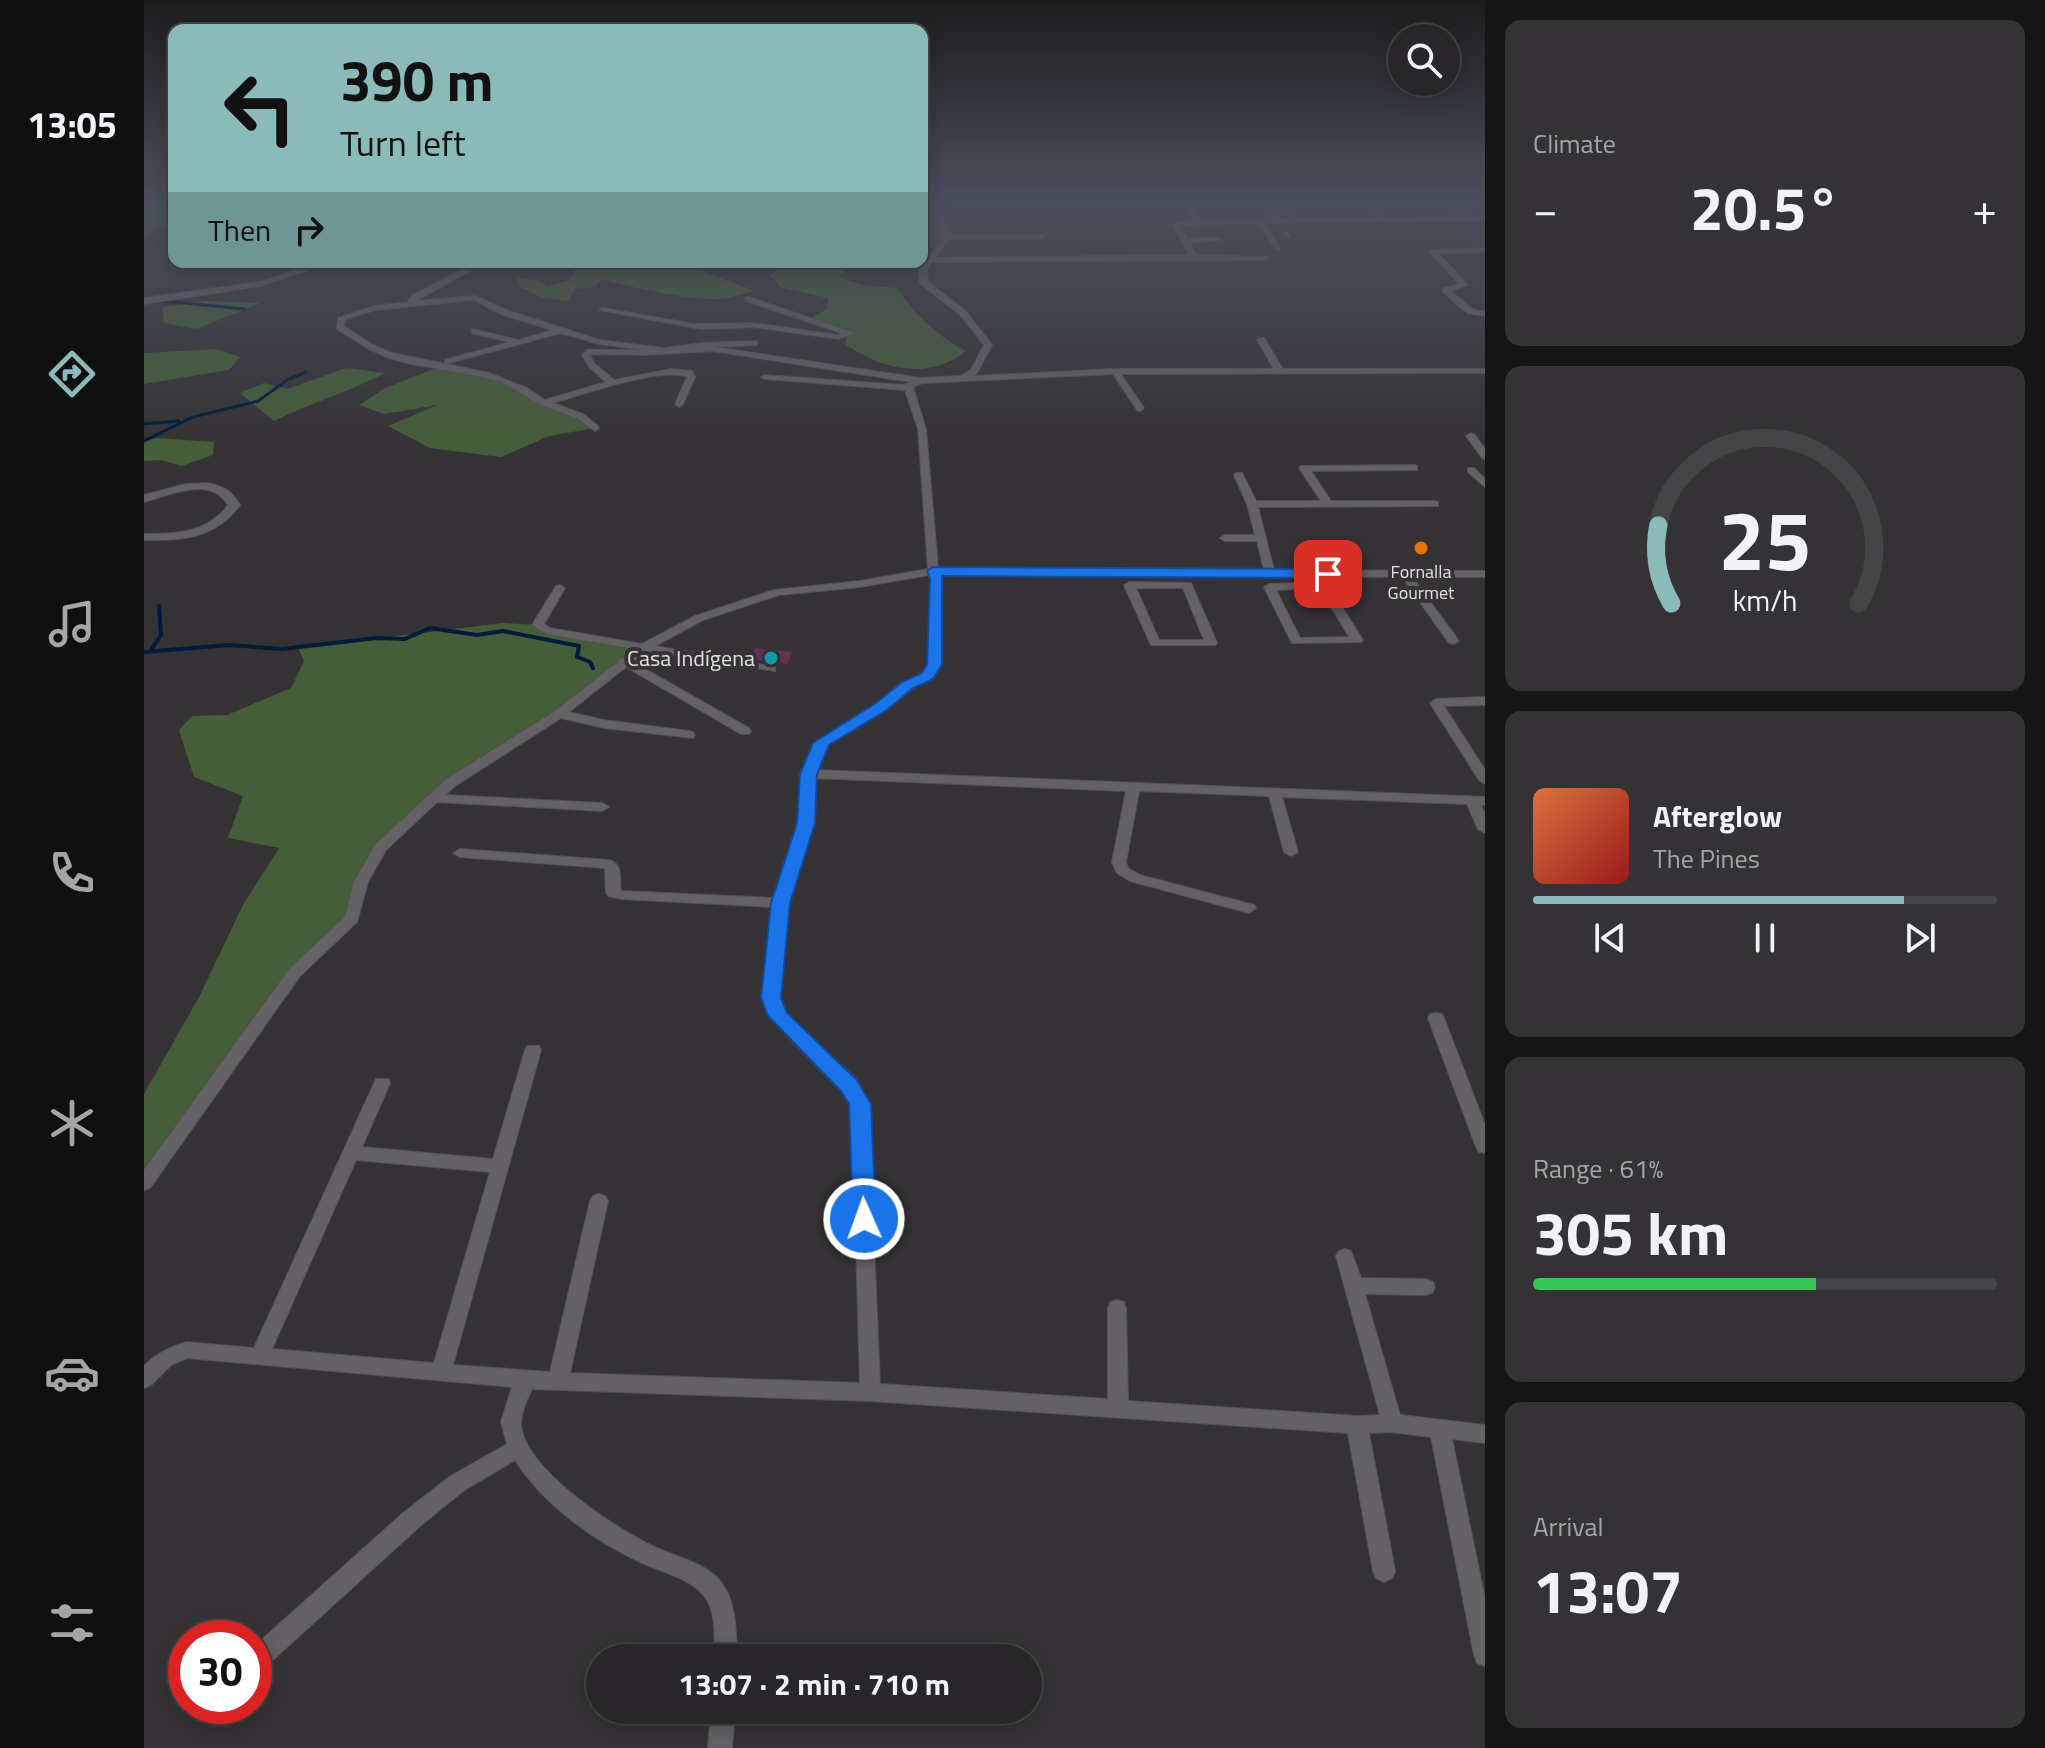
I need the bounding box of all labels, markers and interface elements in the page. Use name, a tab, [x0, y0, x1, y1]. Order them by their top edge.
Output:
map controls	[1388, 24, 1460, 96]
button: search	[1388, 24, 1460, 96]
text: 390 m	[340, 38, 493, 123]
icon: left	[208, 56, 312, 160]
text: 13:05	[27, 97, 117, 152]
text: Turn left	[340, 115, 466, 170]
text: Climate	[1533, 124, 1616, 163]
text: 20.5°	[1690, 162, 1840, 253]
text: −	[1533, 175, 1558, 242]
text: +	[1972, 175, 1997, 242]
text: Then	[208, 207, 271, 253]
icon: right	[287, 208, 331, 252]
icon: directions	[44, 346, 100, 402]
text: 25	[1718, 476, 1812, 602]
marker: Fornalla Gourmet	[1412, 539, 1430, 557]
pin	[1294, 540, 1362, 608]
icon: arrive	[1306, 552, 1350, 596]
place label: Fornalla Gourmet	[1388, 558, 1455, 606]
text: km/h	[1733, 580, 1797, 623]
icon: music	[44, 596, 100, 652]
place label: Casa Indígena	[627, 641, 755, 675]
marker: Casa Indígena	[762, 649, 780, 667]
text: Afterglow	[1653, 793, 1782, 839]
text: The Pines	[1653, 839, 1760, 878]
icon: phone	[44, 845, 100, 901]
icon: previous	[1588, 916, 1632, 960]
icon: pause	[1743, 916, 1787, 960]
icon: next	[1898, 916, 1942, 960]
icon: climate	[44, 1095, 100, 1151]
text: Range · 61%	[1533, 1149, 1663, 1188]
position arrow	[822, 1177, 906, 1261]
text: 305 km	[1533, 1187, 1728, 1278]
icon: car	[44, 1345, 100, 1401]
text: Arrival	[1533, 1507, 1604, 1546]
text: 13:07	[1533, 1545, 1683, 1636]
icon: filters	[44, 1595, 100, 1651]
speed limit sign: 30	[168, 1620, 272, 1724]
text: 13:07 · 2 min · 710 m	[678, 1661, 950, 1707]

